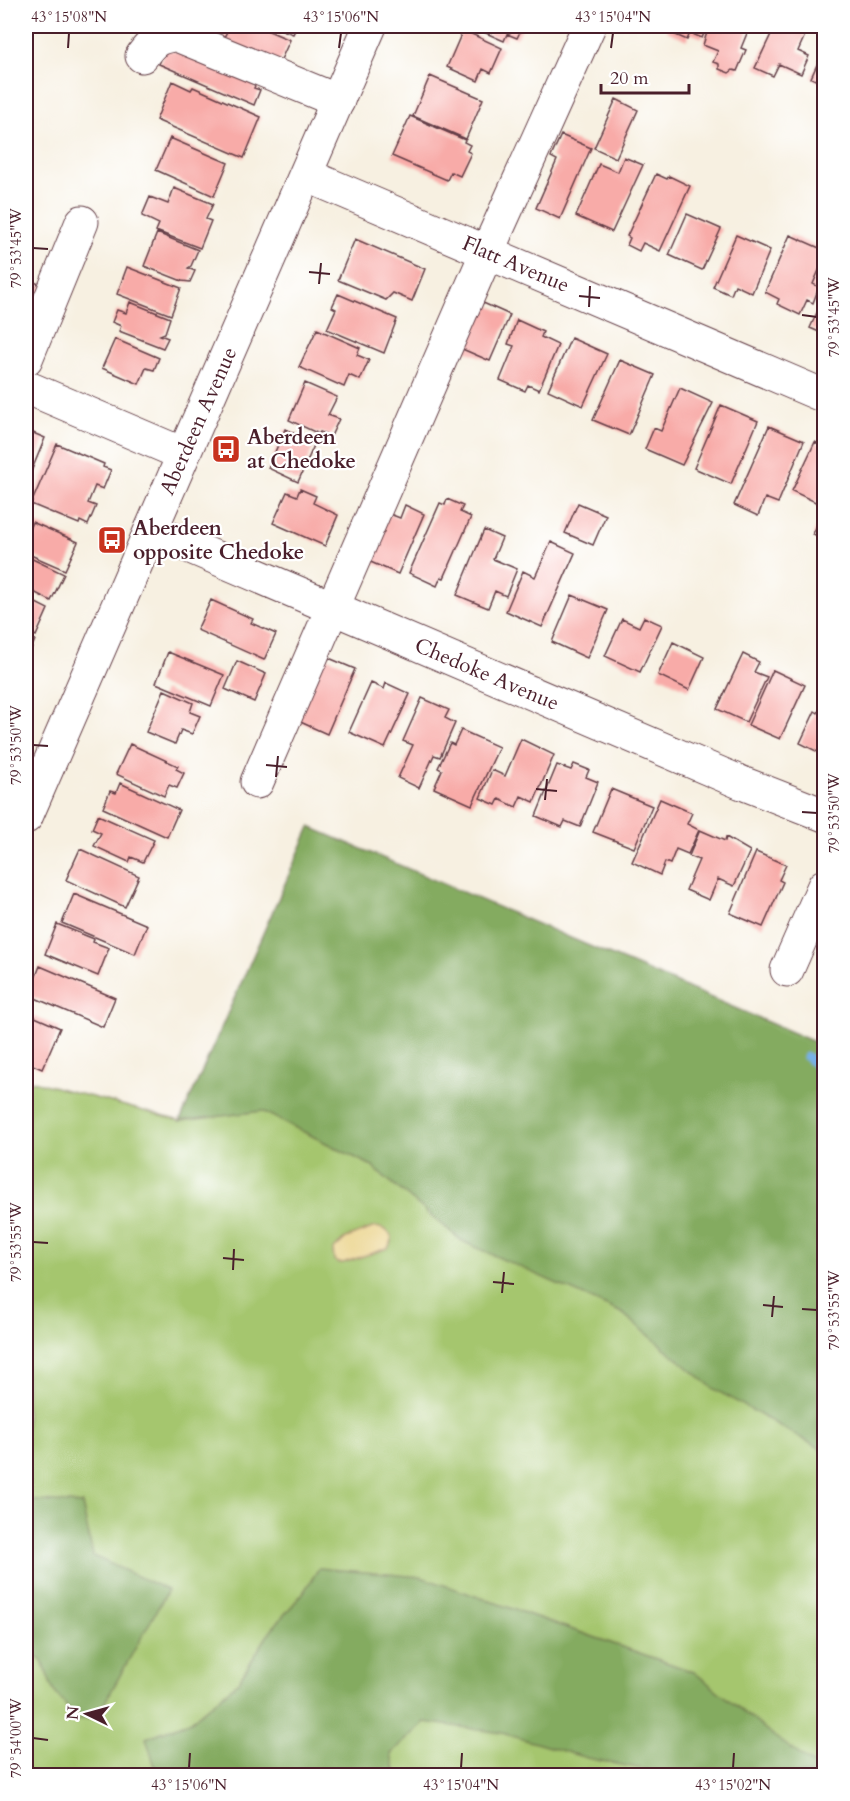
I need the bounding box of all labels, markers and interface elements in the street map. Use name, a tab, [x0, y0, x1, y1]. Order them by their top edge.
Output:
text: 43°15'08"N	[31, 7, 107, 27]
text: 43°15'06"N	[303, 7, 379, 27]
text: 43°15'04"N	[575, 7, 651, 27]
scale bar	[601, 57, 690, 95]
text: 20 m	[610, 66, 649, 91]
text: 79°53'45"W	[6, 208, 26, 288]
street label: Flatt Avenue	[458, 229, 574, 300]
text: 79°53'45"W	[824, 277, 844, 357]
street label: Aberdeen Avenue	[153, 343, 244, 500]
place label: Aberdeen at Chedoke	[247, 423, 356, 476]
bus stop icon: Aberdeen at Chedoke	[210, 433, 242, 465]
place label: Aberdeen opposite Chedoke	[133, 514, 304, 567]
bus stop icon: Aberdeen opposite Chedoke	[96, 524, 128, 556]
street label: Chedoke Avenue	[410, 631, 563, 718]
text: 79°53'50"W	[6, 705, 26, 785]
text: 79°53'50"W	[824, 773, 844, 853]
text: 79°53'55"W	[6, 1202, 26, 1282]
text: 79°53'55"W	[824, 1270, 844, 1350]
north arrow	[57, 1684, 117, 1744]
text: 79°54'00"W	[6, 1698, 26, 1778]
text: N	[61, 1705, 85, 1721]
text: 43°15'06"N	[151, 1775, 227, 1795]
text: 43°15'04"N	[423, 1775, 499, 1795]
text: 43°15'02"N	[695, 1775, 771, 1795]

